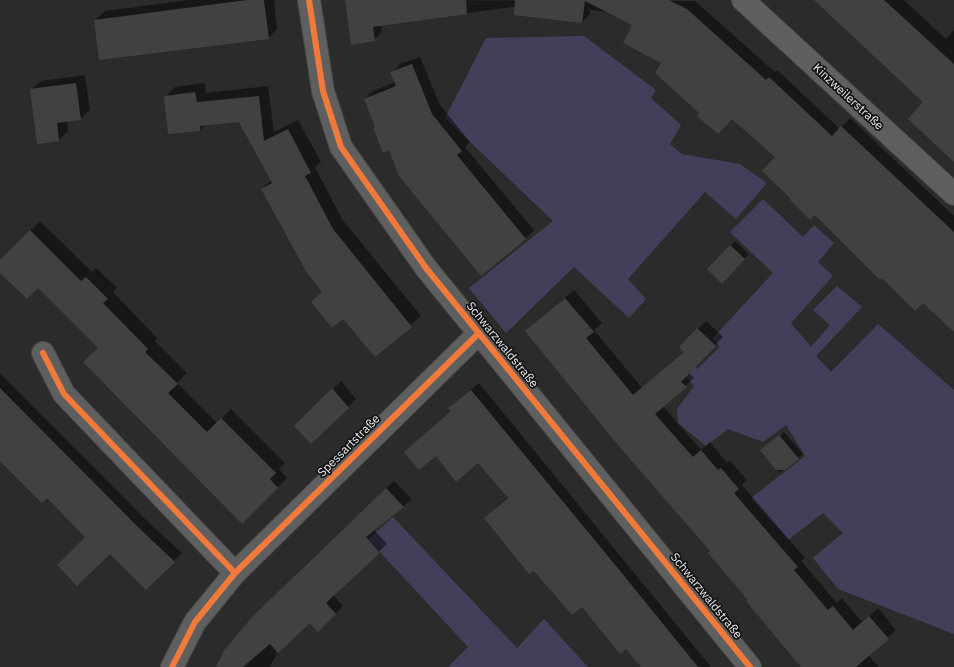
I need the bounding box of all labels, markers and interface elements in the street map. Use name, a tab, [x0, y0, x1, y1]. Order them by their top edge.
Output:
street label: Kinzweilerstraße	[810, 61, 886, 133]
street label: Schwarzwaldstraße	[463, 299, 541, 391]
street label: Spessartstraße	[315, 412, 383, 480]
street label: Schwarzwaldstraße	[667, 550, 745, 642]

